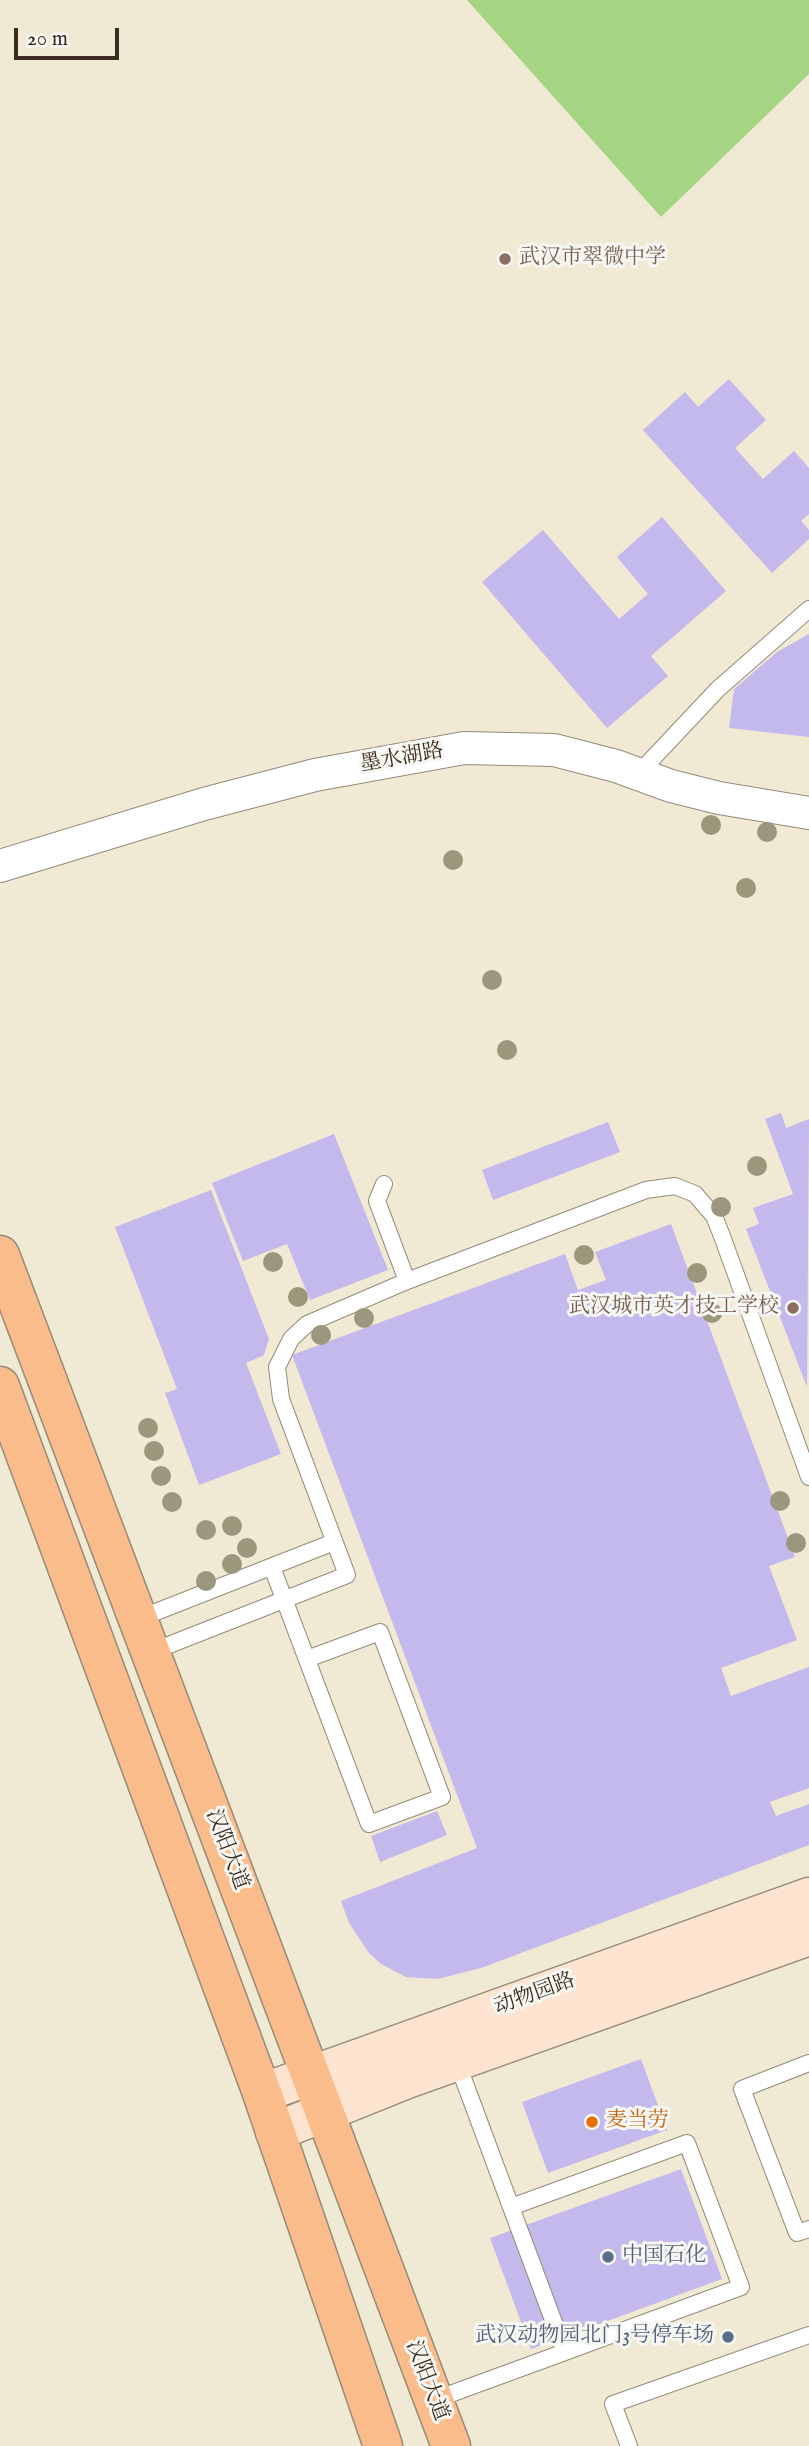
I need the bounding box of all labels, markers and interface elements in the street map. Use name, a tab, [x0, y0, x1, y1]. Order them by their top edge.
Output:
scale bar	[18, 14, 122, 58]
text: 20 m	[27, 26, 68, 53]
place label: 武汉市翠微中学	[519, 246, 666, 272]
marker: 武汉市翠微中学	[497, 251, 513, 267]
street label: 墨水湖路	[358, 739, 446, 779]
place label: 武汉城市英才技工学校	[569, 1295, 779, 1321]
marker: 武汉城市英才技工学校	[785, 1300, 801, 1316]
street label: 汉阳大道	[199, 1806, 253, 1894]
street label: 动物园路	[491, 1969, 579, 2021]
place label: 麦当劳	[606, 2109, 669, 2135]
marker: 麦当劳	[584, 2114, 600, 2130]
place label: 中国石化	[622, 2244, 706, 2270]
marker: 中国石化	[600, 2249, 616, 2265]
place label: 武汉动物园北门3号停车场	[475, 2324, 714, 2350]
marker: 武汉动物园北门3号停车场	[720, 2329, 736, 2345]
street label: 汉阳大道	[399, 2337, 453, 2425]

